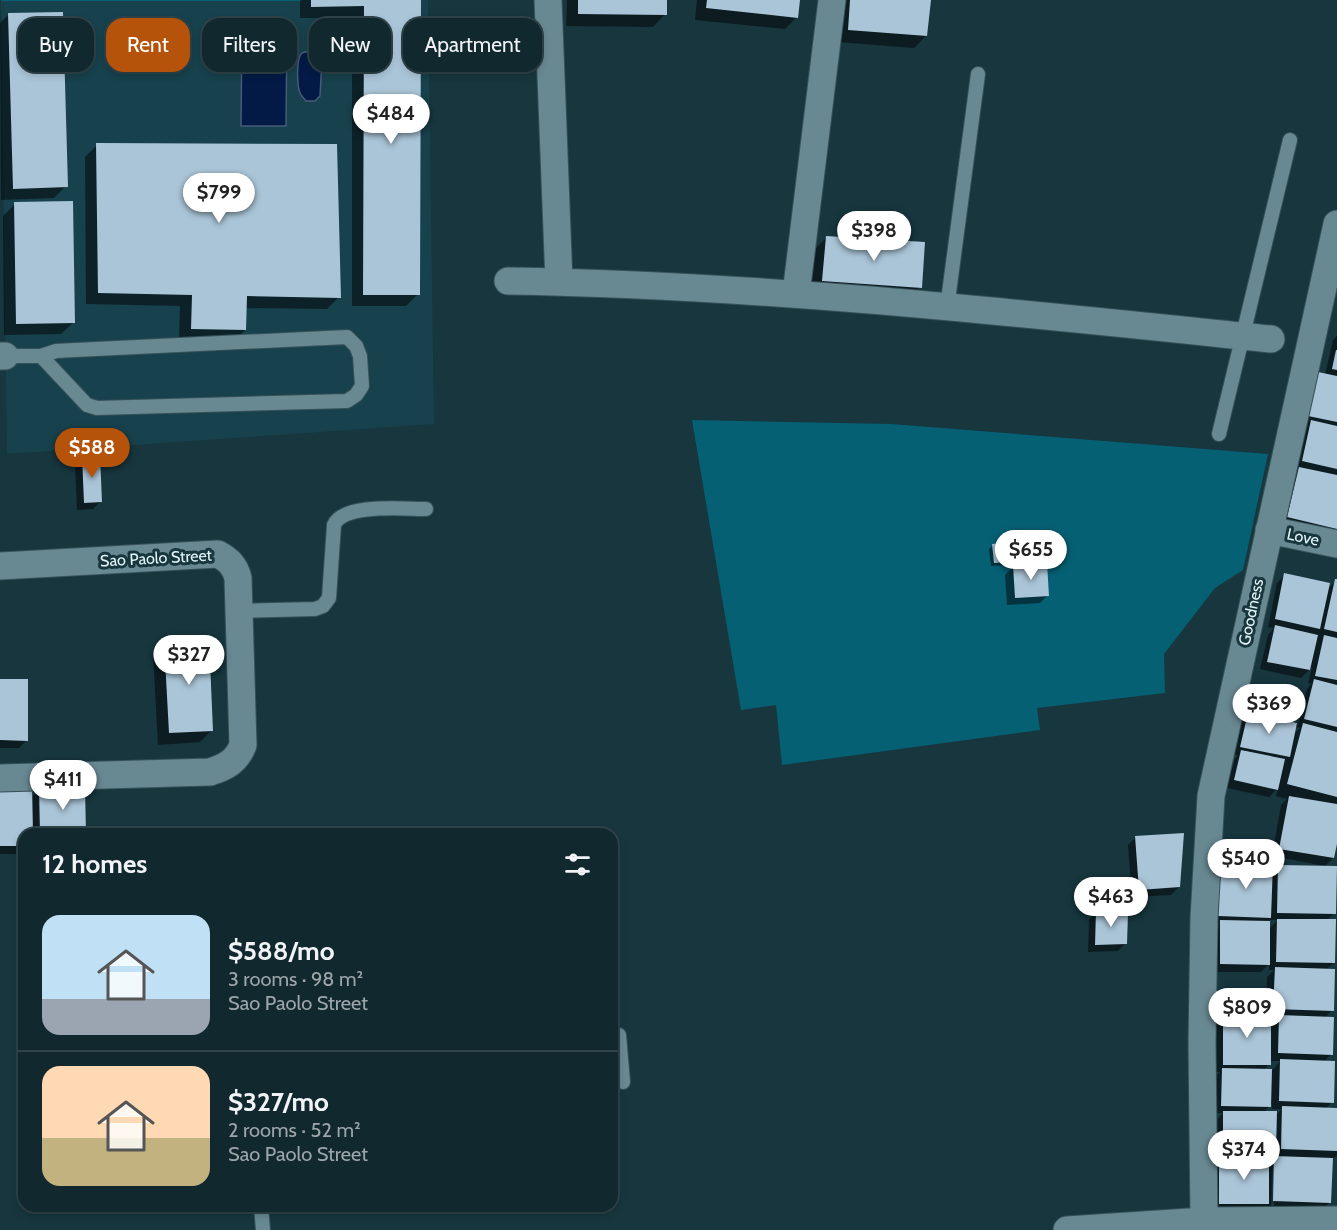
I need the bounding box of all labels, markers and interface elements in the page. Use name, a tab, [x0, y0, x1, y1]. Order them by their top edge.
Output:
chip: Buy	[18, 18, 94, 72]
chip: Rent	[106, 18, 190, 72]
chip: Filters	[202, 18, 297, 72]
chip: New	[309, 18, 391, 72]
chip: Apartment	[403, 18, 542, 72]
pin: $484	[355, 94, 427, 145]
text: $484	[367, 101, 415, 125]
pin: $799	[183, 173, 255, 224]
text: $799	[197, 180, 241, 204]
pin: $398	[838, 211, 910, 262]
text: $398	[851, 218, 897, 242]
pin: $588	[56, 428, 128, 479]
text: $588	[69, 435, 115, 459]
street label: Love	[1285, 524, 1321, 550]
pin: $655	[995, 530, 1067, 581]
text: $655	[1009, 537, 1053, 561]
street label: Sao Paolo Street	[100, 546, 213, 570]
street label: Goodness	[1235, 577, 1267, 647]
pin: $327	[153, 635, 225, 686]
text: $327	[167, 642, 211, 666]
pin: $369	[1233, 684, 1305, 735]
text: $369	[1247, 691, 1291, 715]
pin: $411	[27, 760, 99, 811]
text: $411	[44, 767, 82, 791]
pin: $540	[1210, 839, 1282, 890]
text: $540	[1222, 846, 1270, 870]
text: 12 homes	[42, 848, 147, 880]
icon: filters	[561, 848, 594, 881]
pin: $463	[1075, 877, 1147, 928]
text: $463	[1088, 884, 1134, 908]
text: $588/mo	[228, 935, 335, 967]
icon: home	[90, 939, 162, 1011]
text: 3 rooms · 98 m²	[228, 967, 363, 991]
pin: $809	[1211, 988, 1283, 1039]
text: Sao Paolo Street	[228, 991, 368, 1015]
text: $809	[1222, 995, 1272, 1019]
text: $327/mo	[228, 1086, 329, 1118]
icon: home	[90, 1090, 162, 1162]
text: 2 rooms · 52 m²	[228, 1118, 361, 1142]
pin: $374	[1208, 1130, 1280, 1181]
text: $374	[1222, 1137, 1266, 1161]
text: Sao Paolo Street	[228, 1142, 368, 1166]

